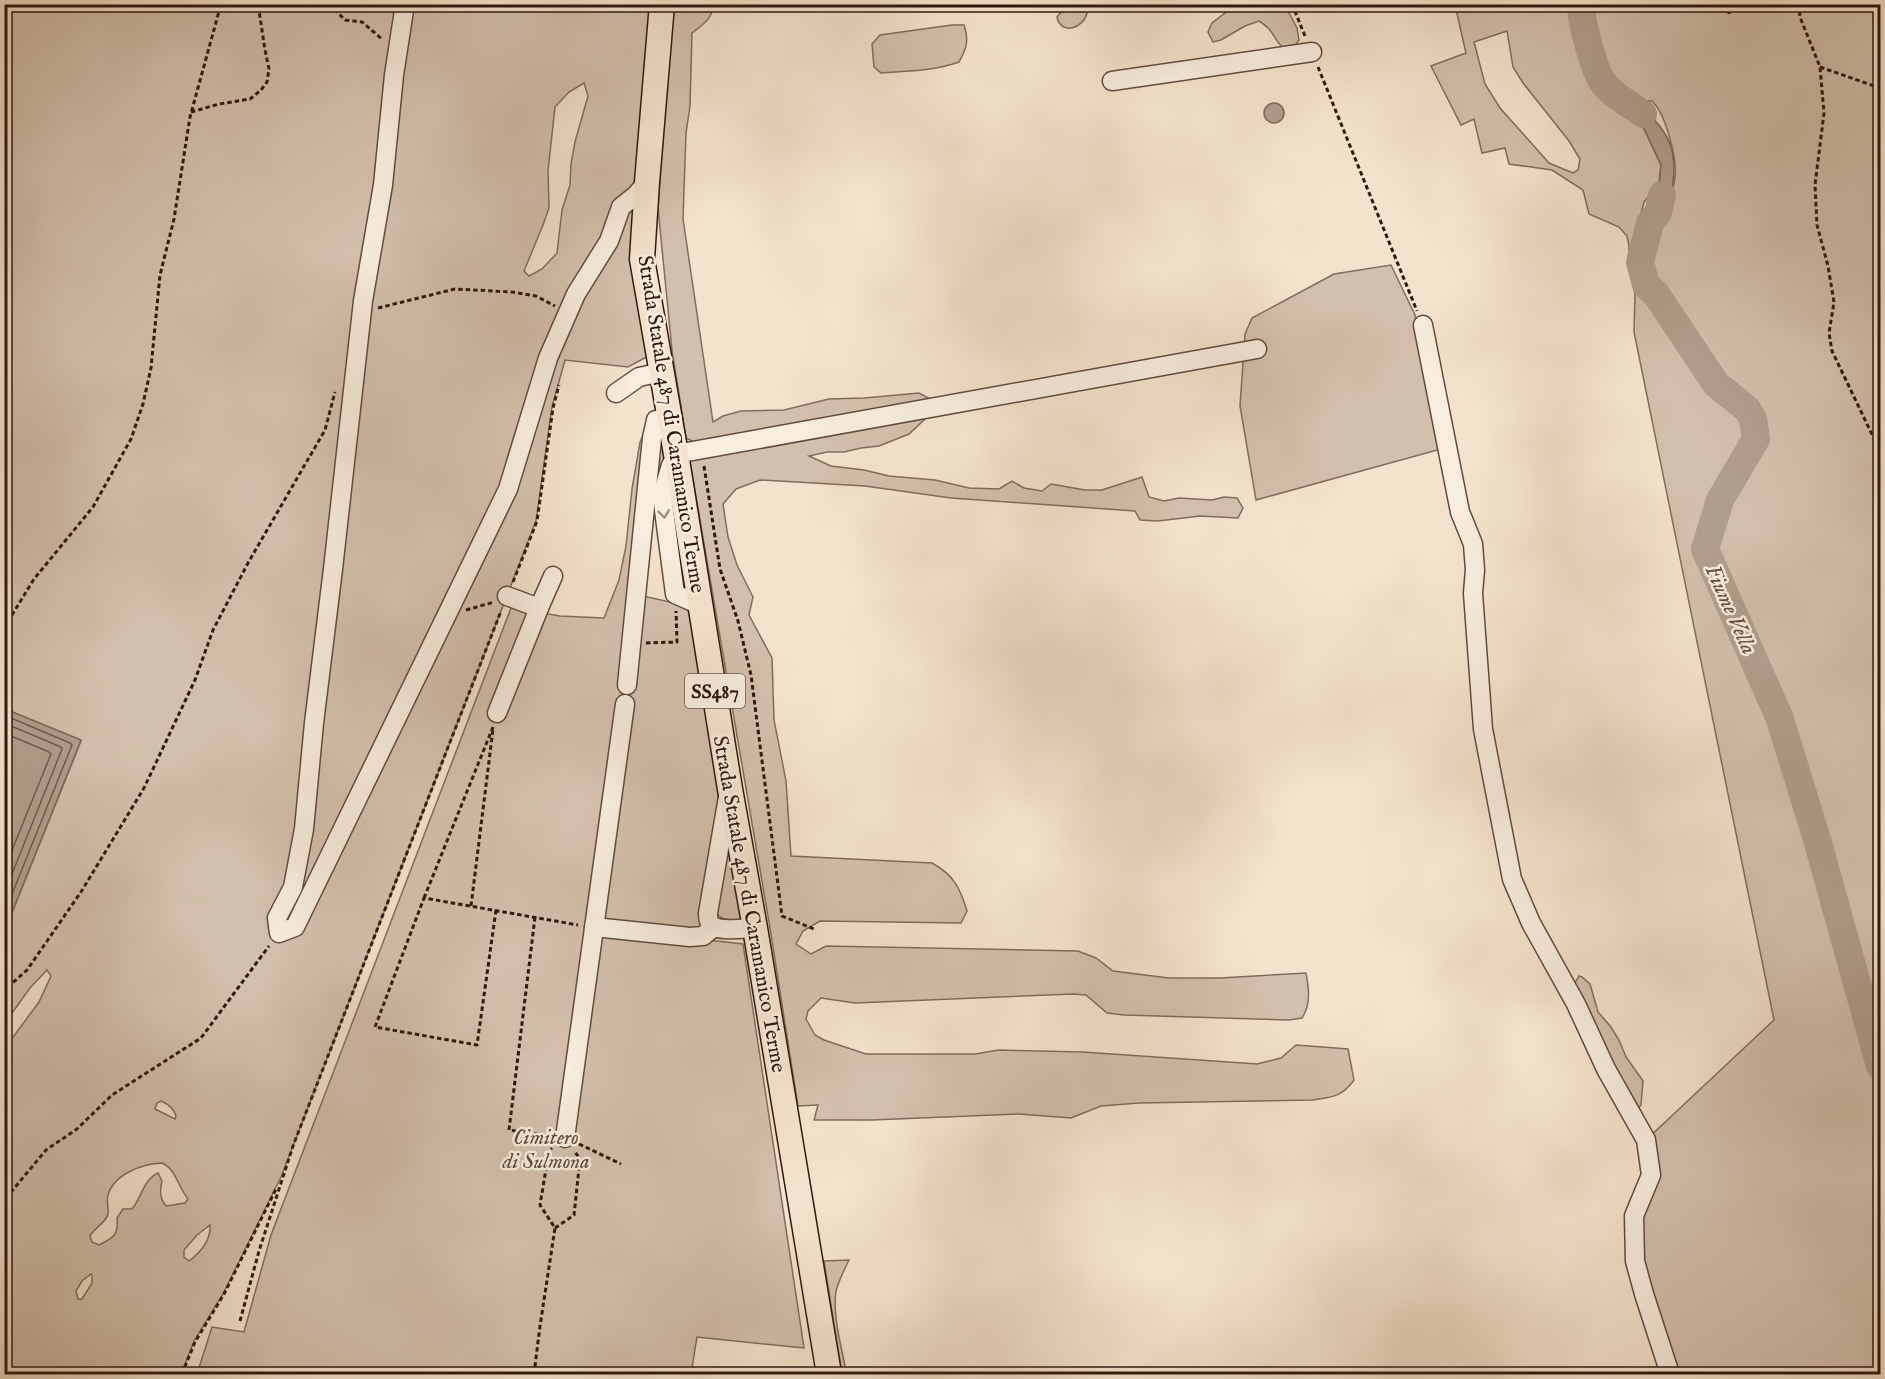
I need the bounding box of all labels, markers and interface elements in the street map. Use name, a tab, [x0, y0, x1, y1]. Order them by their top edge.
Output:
street label: Strada Statale 487 di Caramanico Terme	[630, 253, 711, 595]
one-way arrow	[657, 509, 670, 518]
water label: Fiume Vella	[1698, 561, 1762, 659]
road number: SS487	[685, 674, 745, 708]
street label: Strada Statale 487 di Caramanico Terme	[706, 734, 792, 1075]
park label: Cimitero di Sulmona	[502, 1125, 589, 1176]

